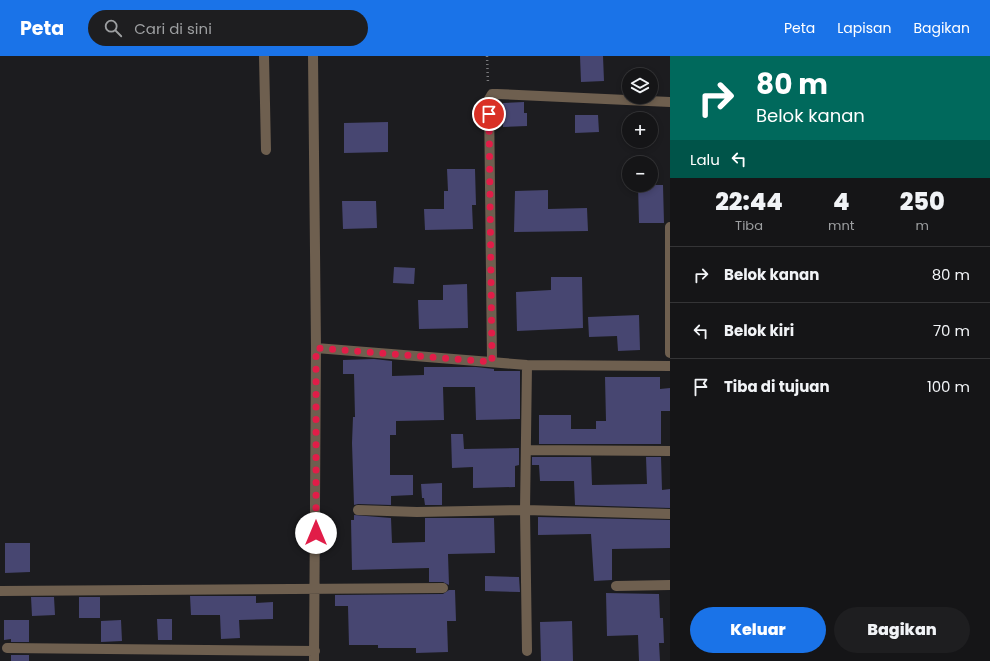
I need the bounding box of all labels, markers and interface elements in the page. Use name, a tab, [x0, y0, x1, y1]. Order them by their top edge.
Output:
search box	[88, 10, 368, 46]
text: Peta	[20, 15, 64, 42]
icon: search	[102, 17, 124, 39]
text: Cari di sini	[134, 18, 212, 39]
text: Peta	[784, 18, 815, 38]
text: Lapisan	[837, 18, 891, 38]
text: Bagikan	[913, 18, 970, 38]
text: 80 m	[756, 65, 828, 104]
map controls	[622, 68, 658, 192]
button: layers	[622, 68, 658, 104]
icon: right	[690, 72, 742, 124]
pin	[472, 97, 506, 131]
icon: arrive	[478, 103, 500, 125]
text: Belok kanan	[756, 103, 865, 128]
button: +	[622, 112, 658, 148]
icon: left	[728, 148, 750, 170]
text: Lalu	[690, 149, 720, 170]
button: −	[622, 156, 658, 192]
text: 22:44	[715, 185, 783, 218]
text: 4	[833, 185, 850, 218]
text: 250	[900, 185, 945, 218]
text: Tiba	[735, 216, 763, 235]
text: mnt	[828, 216, 855, 235]
text: m	[916, 216, 929, 235]
icon: right	[690, 264, 712, 286]
text: Belok kanan	[724, 264, 819, 285]
text: 80 m	[932, 264, 970, 285]
icon: left	[690, 320, 712, 342]
text: Belok kiri	[724, 320, 794, 341]
text: 70 m	[933, 320, 970, 341]
icon: arrive	[690, 376, 712, 398]
text: Tiba di tujuan	[724, 376, 830, 397]
text: 100 m	[927, 376, 970, 397]
position arrow	[295, 512, 337, 554]
button: Keluar	[690, 607, 826, 653]
button: Bagikan	[834, 607, 970, 653]

